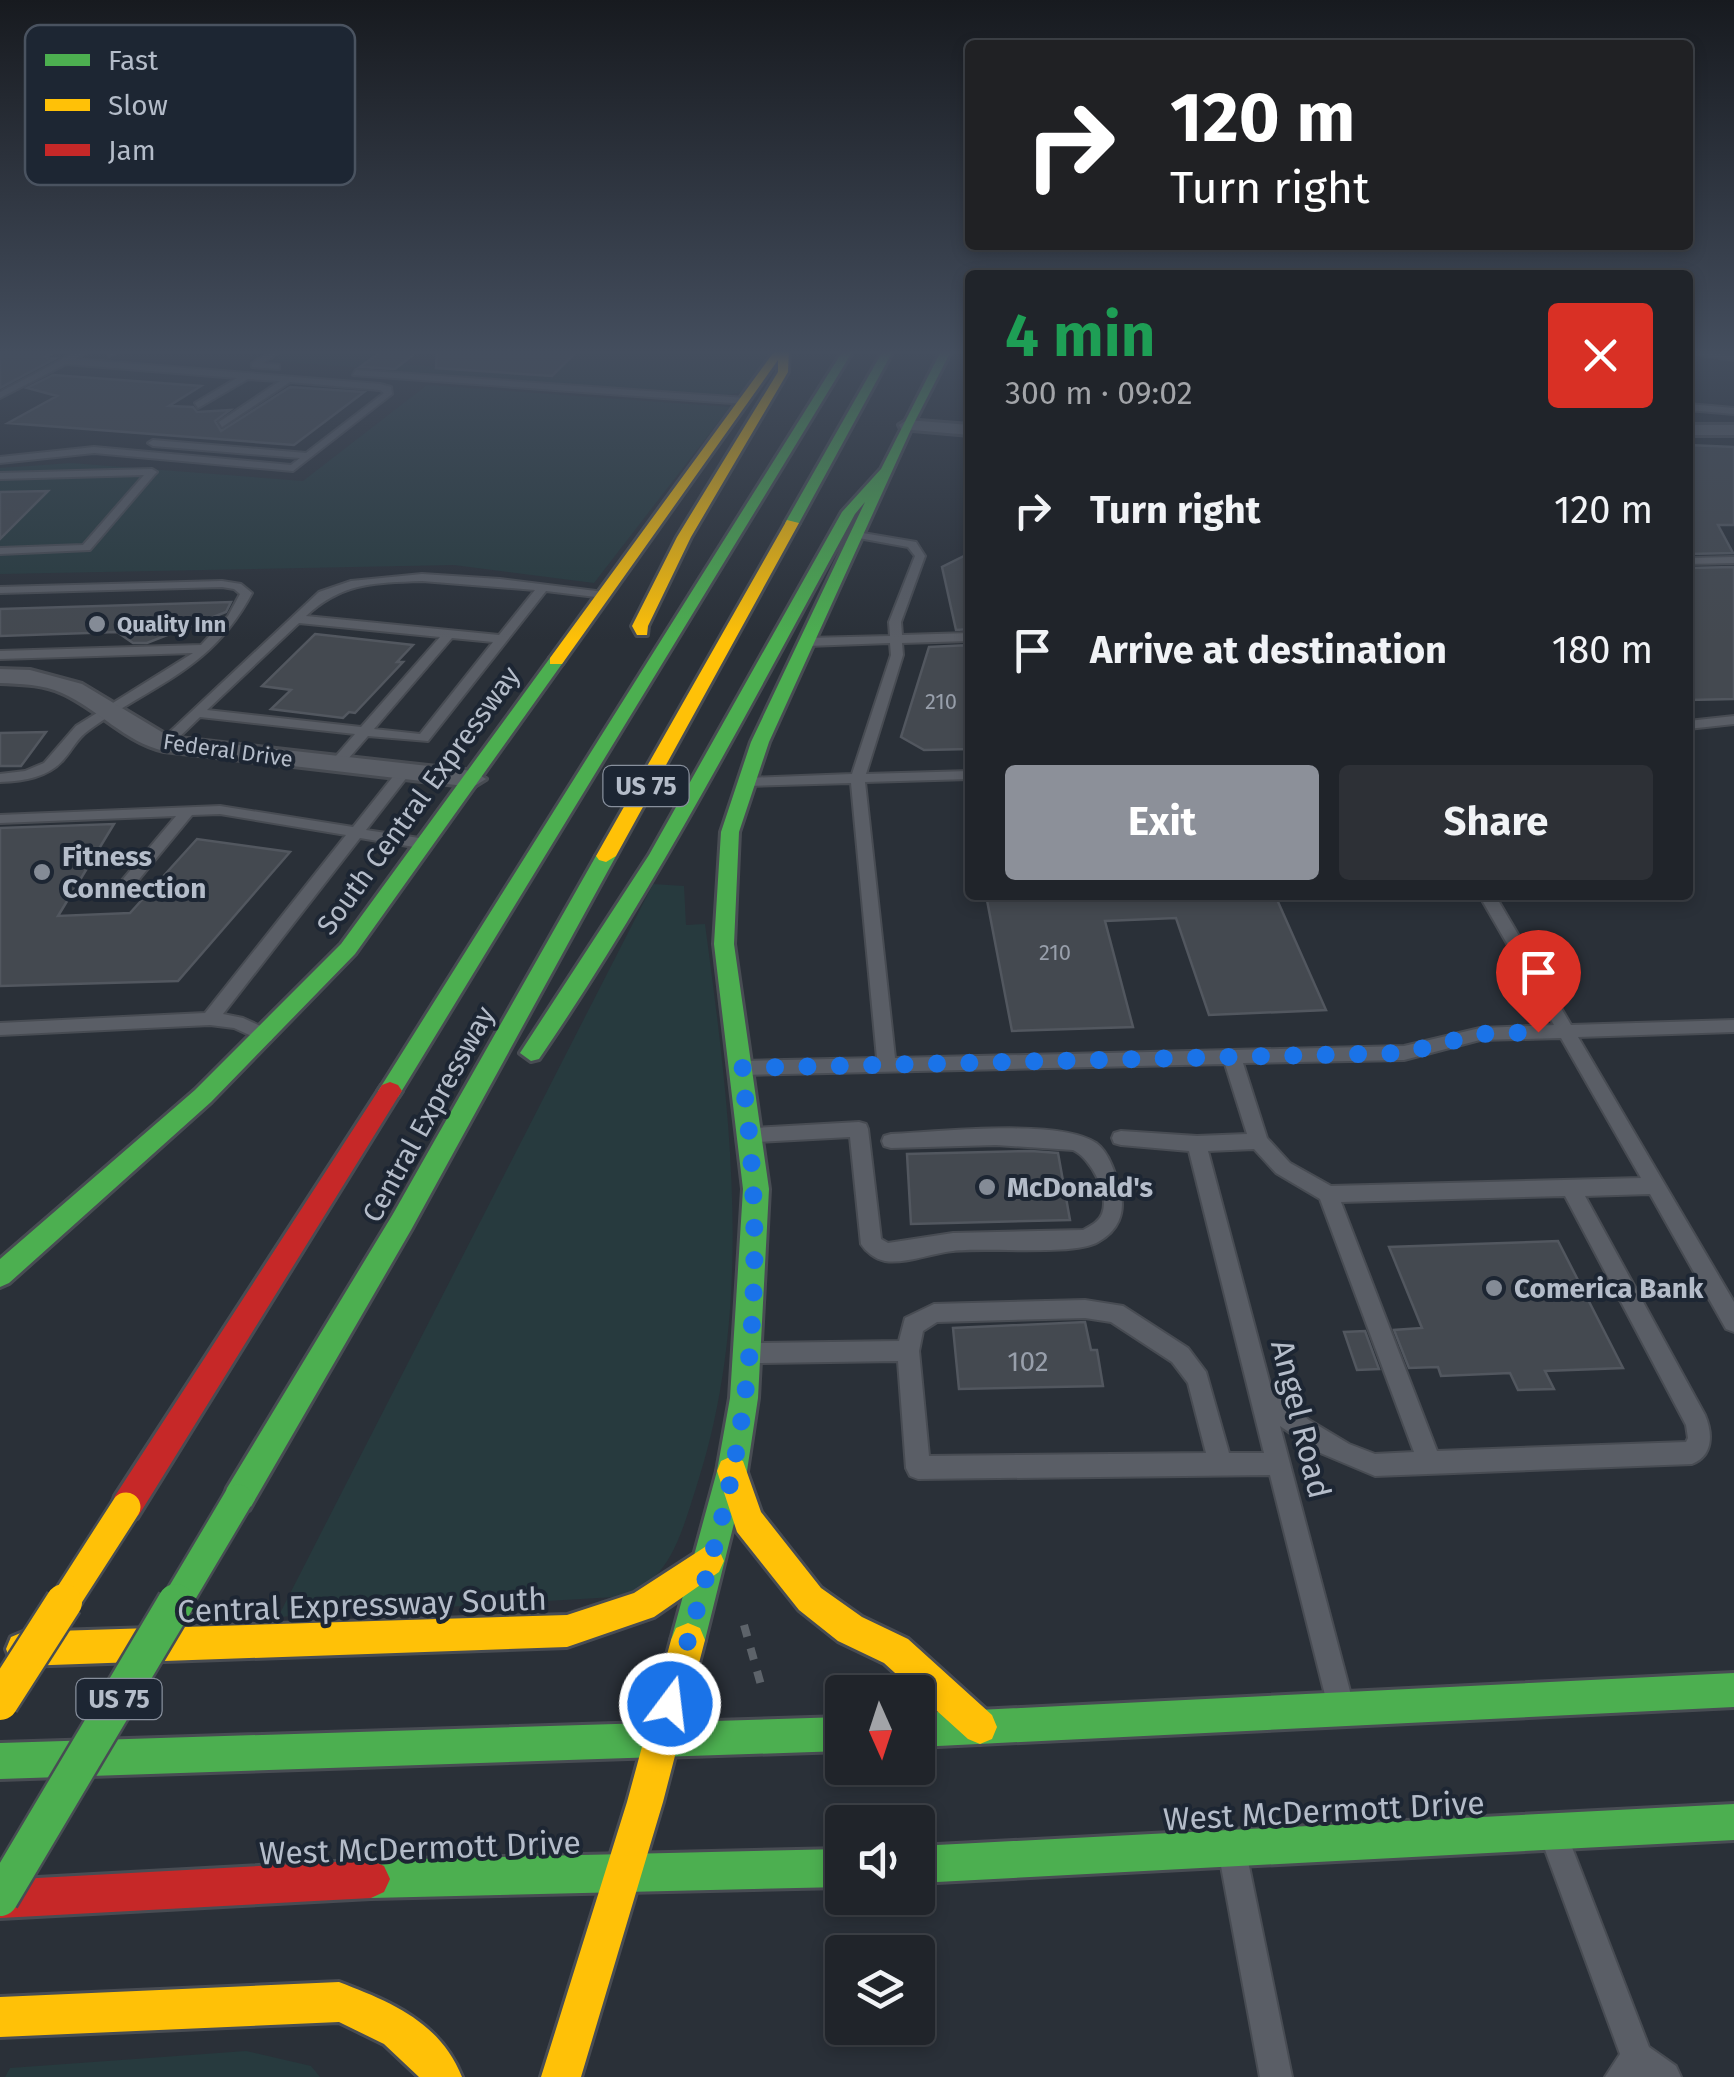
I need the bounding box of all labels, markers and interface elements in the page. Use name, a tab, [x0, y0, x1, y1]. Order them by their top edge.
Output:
legend	[25, 25, 355, 185]
text: Fast	[108, 44, 159, 77]
text: 120 m	[1170, 76, 1355, 160]
icon: right	[1005, 80, 1135, 210]
text: Slow	[108, 89, 168, 122]
text: Jam	[108, 134, 156, 167]
text: Turn right	[1170, 161, 1369, 215]
text: 4 min	[1005, 300, 1155, 372]
button: close	[1548, 303, 1653, 408]
text: 300 m · 09:02	[1005, 374, 1193, 412]
icon: right	[1005, 483, 1060, 538]
text: Turn right	[1090, 487, 1260, 533]
text: 120 m	[1554, 487, 1653, 533]
place label: Quality Inn	[117, 611, 226, 638]
marker: Quality Inn	[86, 613, 108, 635]
icon: arrive	[1005, 623, 1060, 678]
text: Arrive at destination	[1090, 627, 1447, 673]
text: 180 m	[1552, 627, 1653, 673]
street label: South Central Expressway	[310, 660, 527, 941]
house number: 210	[925, 688, 957, 715]
street label: Federal Drive	[161, 728, 294, 773]
button: Exit	[1005, 765, 1319, 880]
button: Share	[1339, 765, 1653, 880]
road number: US 75	[604, 766, 688, 806]
place label: Fitness Connection	[62, 840, 206, 905]
marker: Fitness Connection	[31, 861, 53, 883]
pin	[1496, 930, 1581, 1033]
house number: 210	[1039, 939, 1071, 966]
icon: arrive	[1511, 945, 1566, 1000]
street label: Central Expressway	[355, 1000, 502, 1228]
place label: McDonald's	[1007, 1171, 1153, 1204]
marker: McDonald's	[976, 1176, 998, 1198]
place label: Comerica Bank	[1514, 1272, 1704, 1305]
marker: Comerica Bank	[1483, 1277, 1505, 1299]
street label: Angel Road	[1263, 1336, 1339, 1502]
house number: 102	[1007, 1345, 1049, 1378]
street label: Central Expressway South	[177, 1580, 547, 1630]
position arrow	[618, 1652, 722, 1756]
north arrow	[825, 1675, 935, 1785]
map controls	[825, 1675, 935, 2045]
road number: US 75	[76, 1679, 162, 1719]
street label: West McDermott Drive	[1162, 1784, 1486, 1838]
button: sound	[825, 1805, 935, 1915]
street label: West McDermott Drive	[259, 1823, 581, 1873]
button: layers	[825, 1935, 935, 2045]

